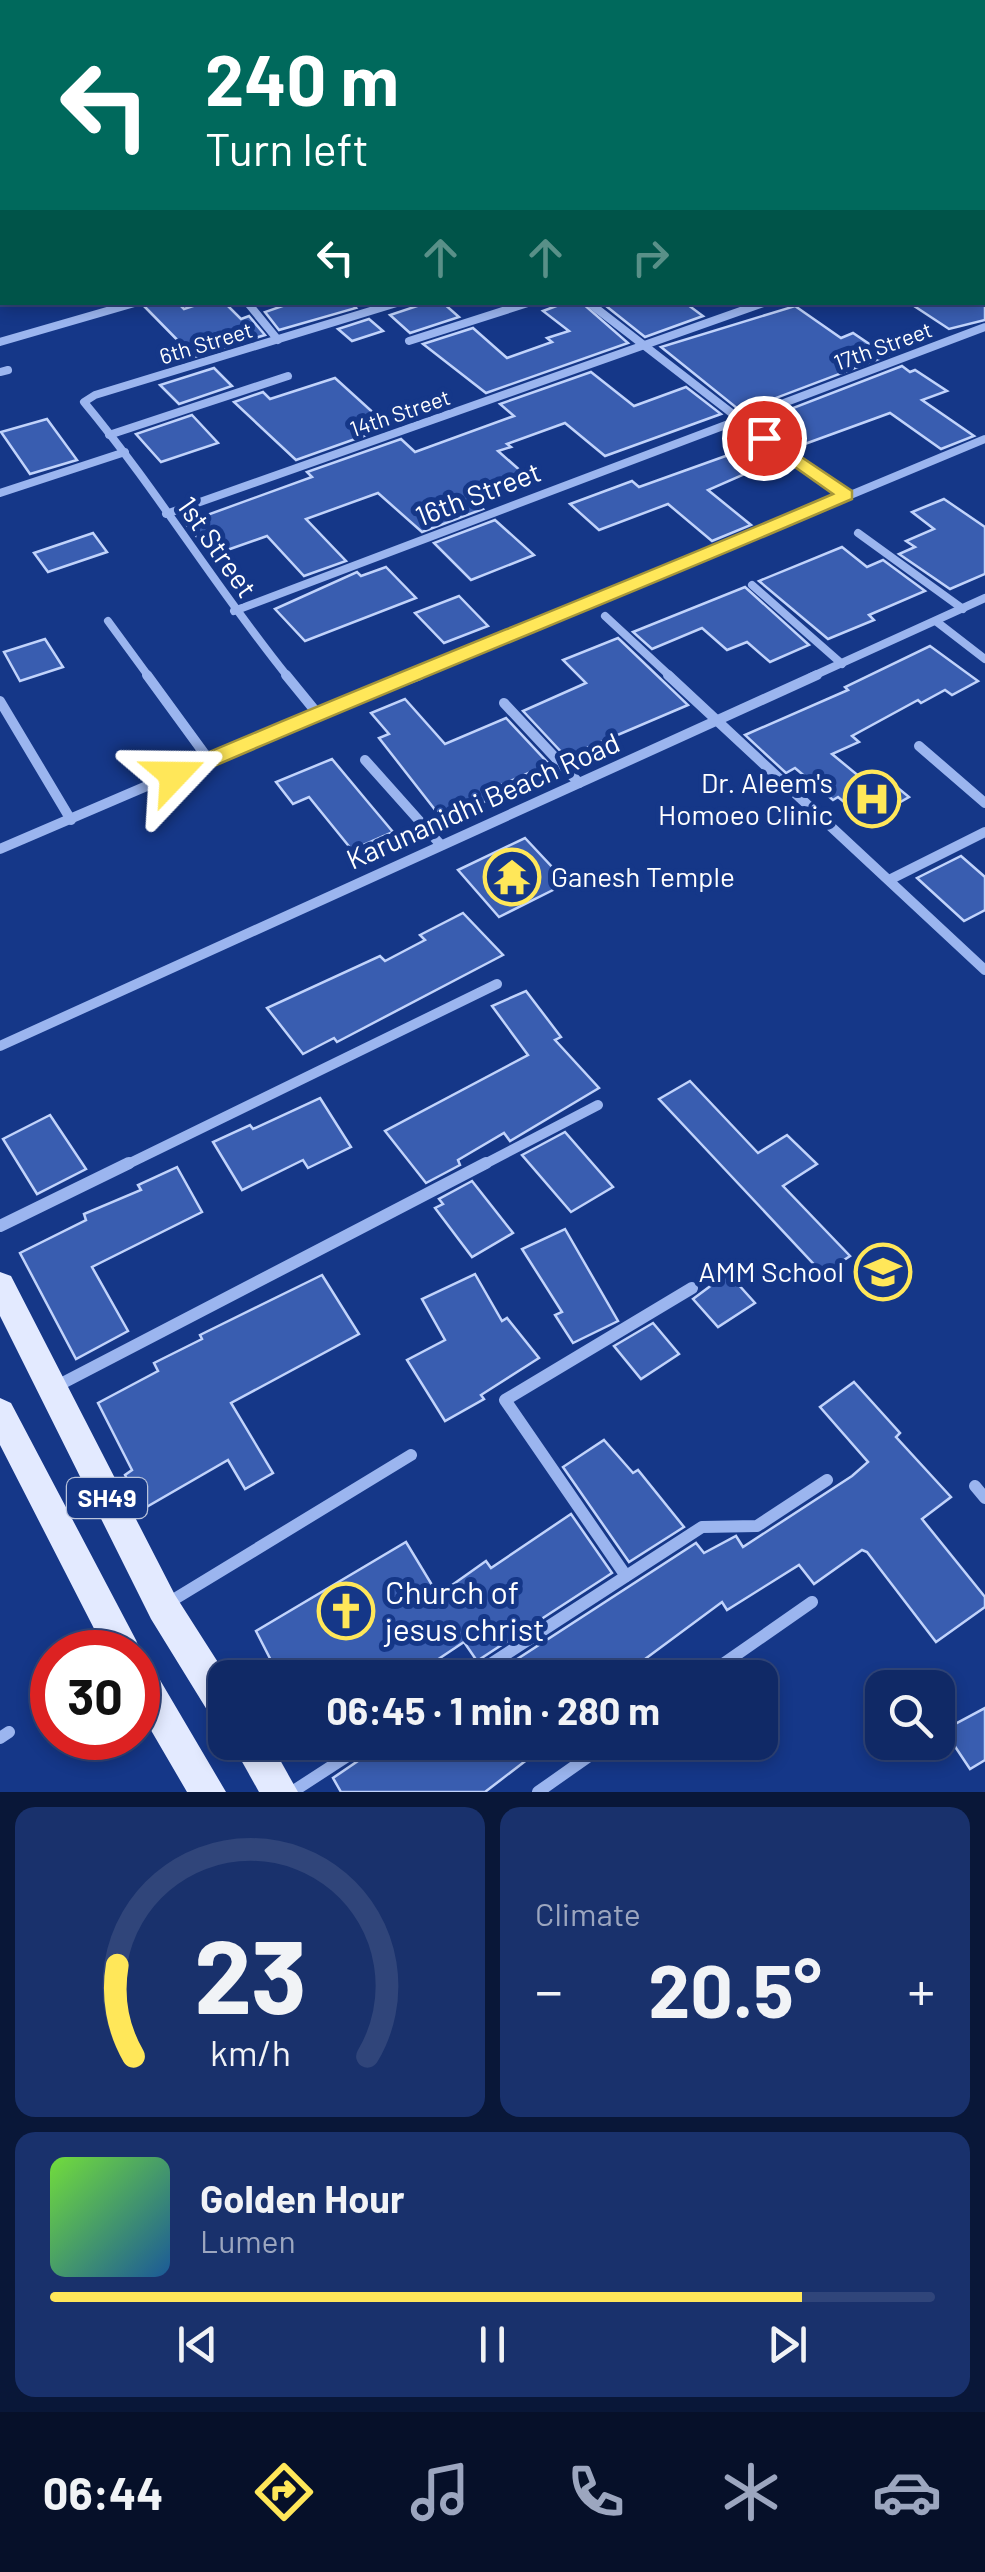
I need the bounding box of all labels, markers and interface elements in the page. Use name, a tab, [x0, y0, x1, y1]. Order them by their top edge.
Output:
text: 240 m	[205, 36, 399, 120]
icon: left	[40, 40, 170, 170]
text: Turn left	[205, 121, 369, 175]
icon: left	[308, 230, 363, 285]
icon: ahead	[413, 230, 468, 285]
icon: ahead	[518, 230, 573, 285]
icon: right	[623, 230, 678, 285]
street label: 17th Street	[830, 315, 935, 375]
street label: 6th Street	[156, 316, 255, 368]
street label: 14th Street	[346, 383, 453, 441]
pin	[722, 396, 807, 481]
icon: arrive	[737, 411, 792, 466]
street label: 16th Street	[410, 454, 545, 533]
street label: 1st Street	[171, 489, 265, 603]
position arrow	[122, 723, 226, 827]
street label: Karunanidhi Beach Road	[341, 725, 624, 876]
place label: Dr. Aleem's Homoeo Clinic	[658, 765, 833, 831]
hospital icon: Dr. Aleem's Homoeo Clinic	[842, 769, 902, 829]
temple icon: Ganesh Temple	[482, 847, 542, 907]
place label: Ganesh Temple	[551, 859, 735, 893]
school or university icon: AMM School	[853, 1242, 913, 1302]
place label: AMM School	[699, 1254, 844, 1288]
road number: SH49	[67, 1478, 147, 1518]
place label: Church of jesus christ	[383, 1572, 545, 1647]
church icon: Church of jesus christ	[316, 1581, 376, 1641]
speed limit sign: 30	[30, 1630, 160, 1760]
map controls	[865, 1670, 955, 1760]
button: search	[865, 1670, 955, 1760]
text: 06:45 · 1 min · 280 m	[326, 1687, 660, 1733]
text: Climate	[535, 1894, 641, 1932]
text: 23	[194, 1910, 306, 2035]
text: 20.5°	[648, 1943, 822, 2033]
text: −	[535, 1956, 563, 2022]
text: +	[907, 1956, 935, 2022]
text: km/h	[210, 2030, 290, 2073]
text: Golden Hour	[200, 2175, 405, 2221]
text: Lumen	[200, 2221, 296, 2259]
icon: previous	[170, 2317, 225, 2372]
icon: pause	[465, 2317, 520, 2372]
icon: next	[760, 2317, 815, 2372]
icon: directions	[249, 2457, 319, 2527]
icon: music	[405, 2457, 475, 2527]
icon: phone	[561, 2457, 631, 2527]
icon: climate	[716, 2457, 786, 2527]
icon: car	[872, 2457, 942, 2527]
text: 06:44	[43, 2465, 164, 2519]

